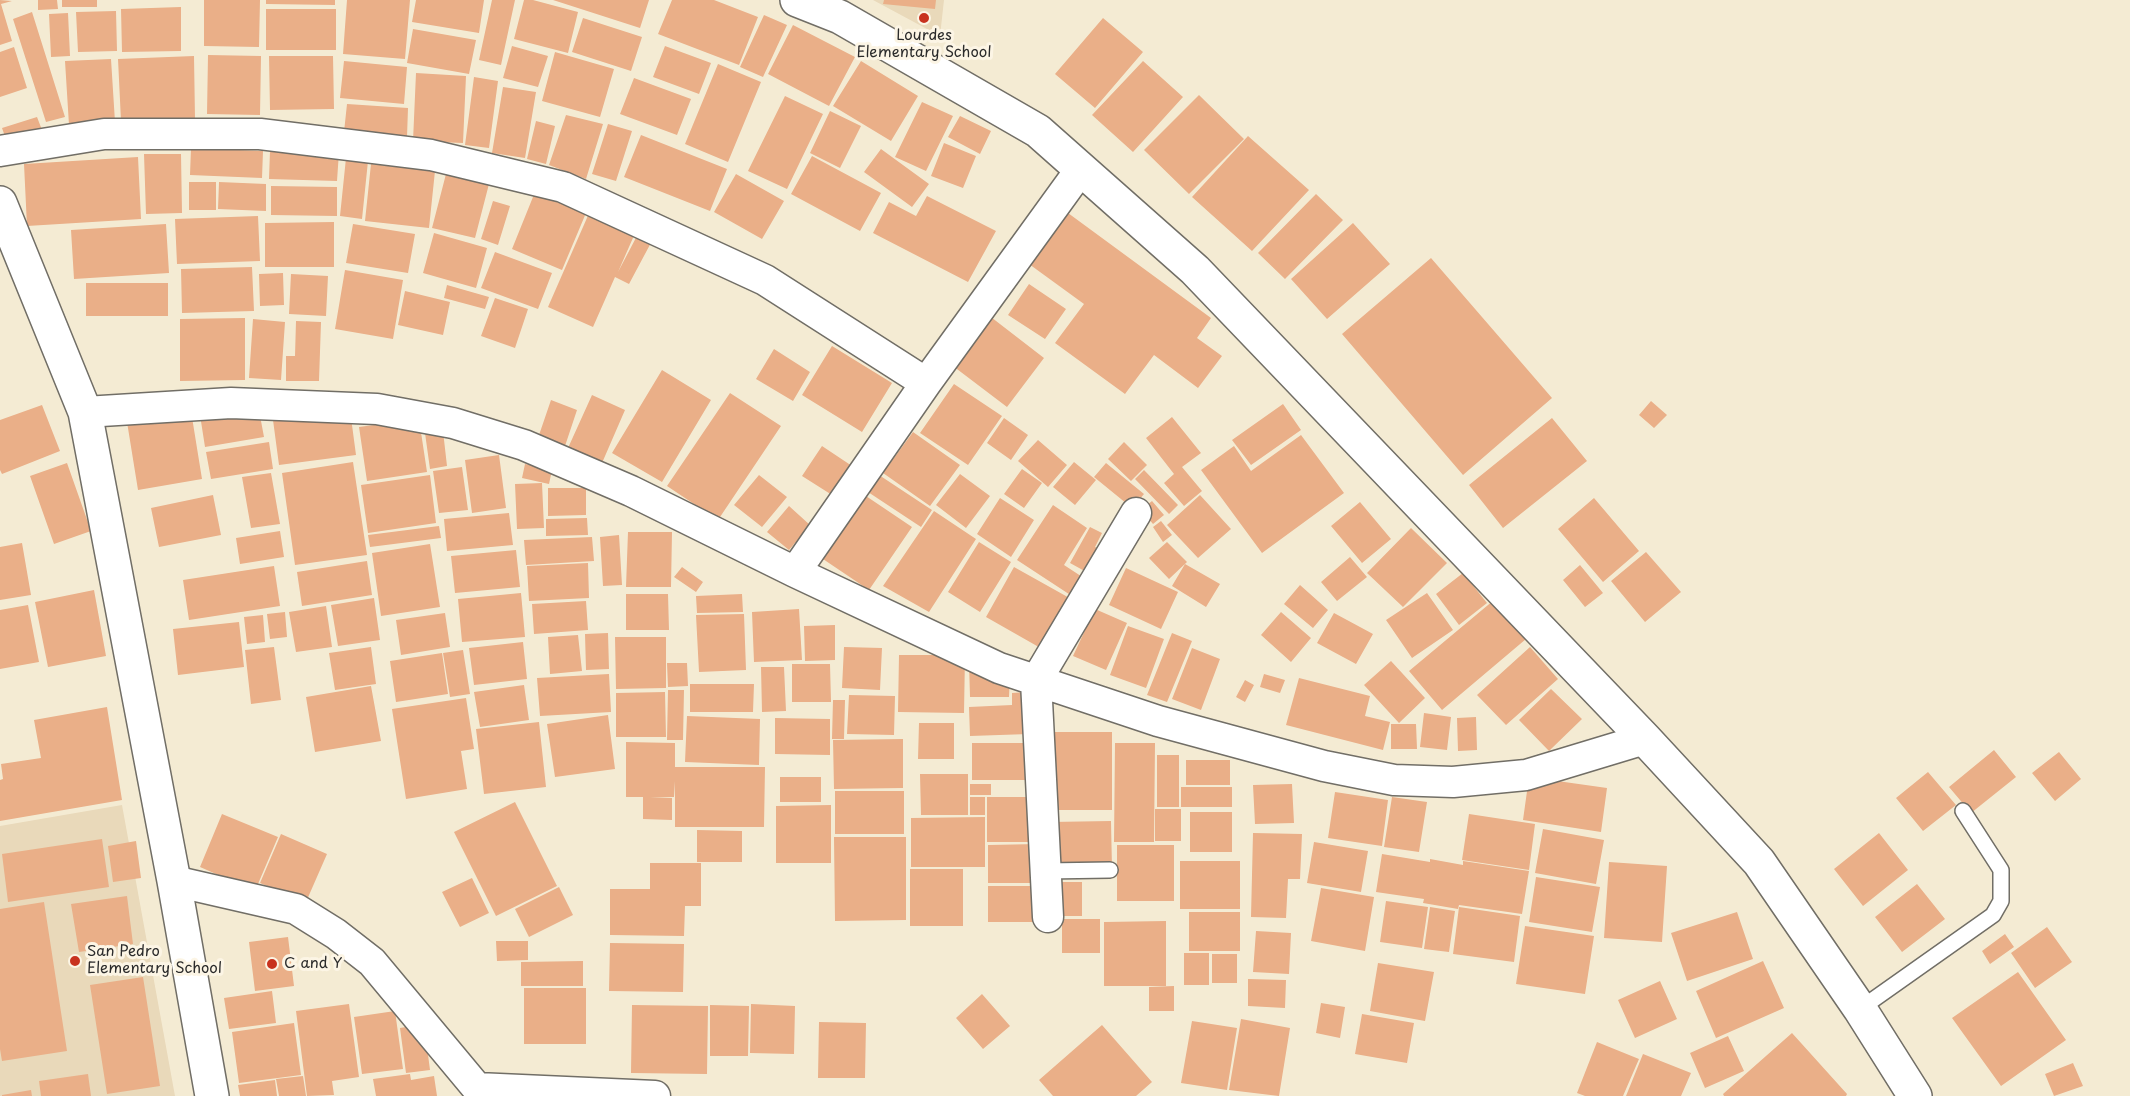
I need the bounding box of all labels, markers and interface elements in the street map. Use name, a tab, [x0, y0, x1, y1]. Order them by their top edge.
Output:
marker: Lourdes Elementary School	[917, 11, 931, 25]
place label: Lourdes Elementary School	[856, 27, 992, 62]
place label: San Pedro Elementary School	[87, 943, 222, 978]
marker: San Pedro Elementary School	[68, 954, 82, 968]
place label: C and Y	[284, 955, 342, 973]
marker: C and Y	[265, 957, 279, 971]

